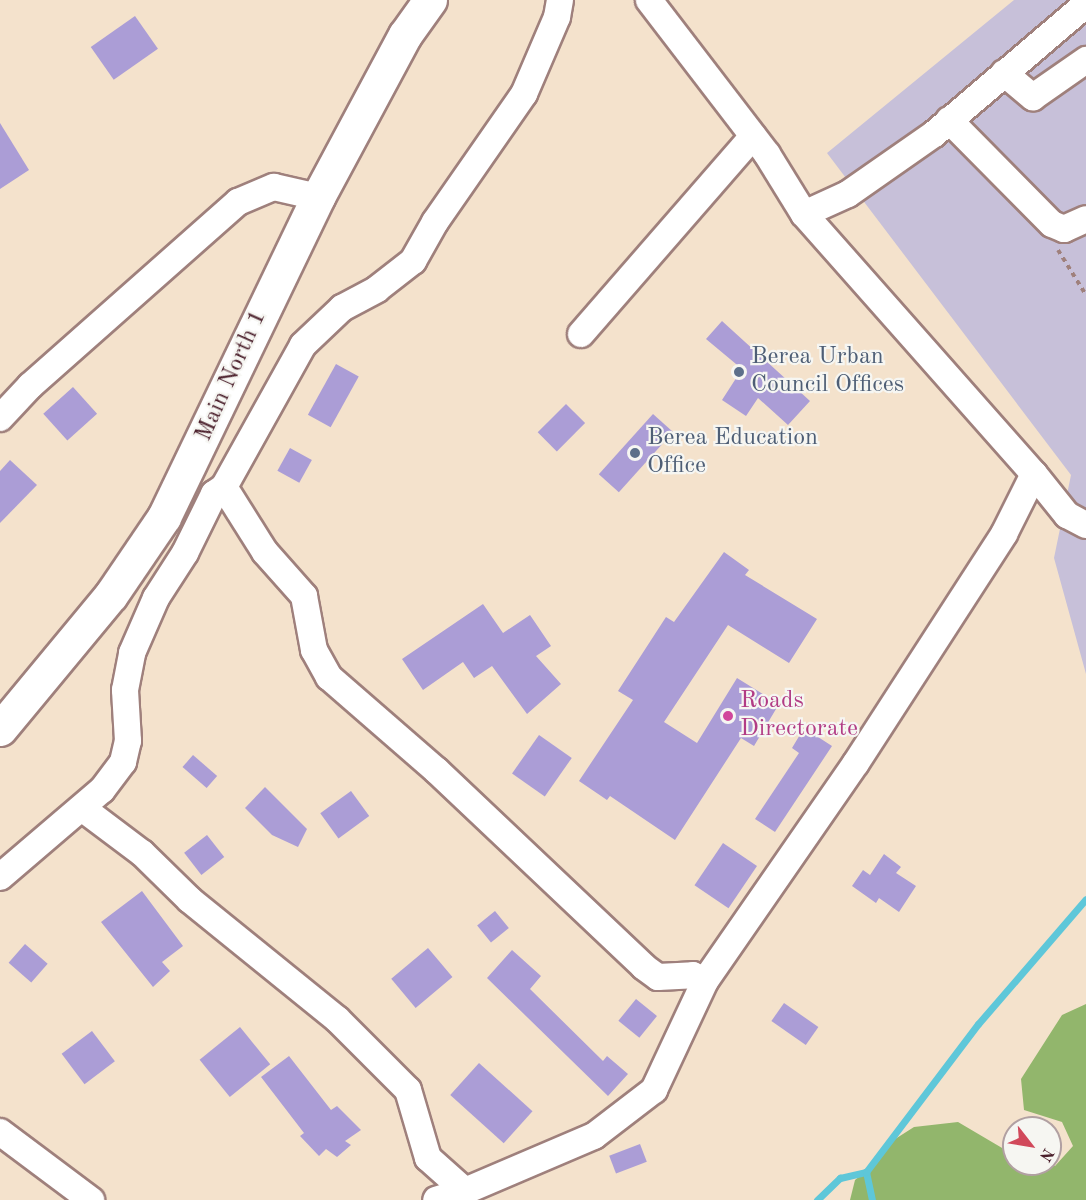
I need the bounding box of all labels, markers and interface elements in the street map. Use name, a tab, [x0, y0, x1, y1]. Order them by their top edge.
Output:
street label: Main North 1	[190, 306, 274, 446]
place label: Berea Urban Council Offices	[751, 344, 904, 400]
marker: Berea Urban Council Offices	[732, 365, 746, 379]
place label: Berea Education Office	[647, 425, 818, 481]
marker: Berea Education Office	[628, 446, 642, 460]
place label: Roads Directorate	[740, 688, 858, 744]
marker: Roads Directorate	[721, 709, 735, 723]
north arrow	[1002, 1116, 1062, 1176]
text: N	[1036, 1145, 1056, 1164]

